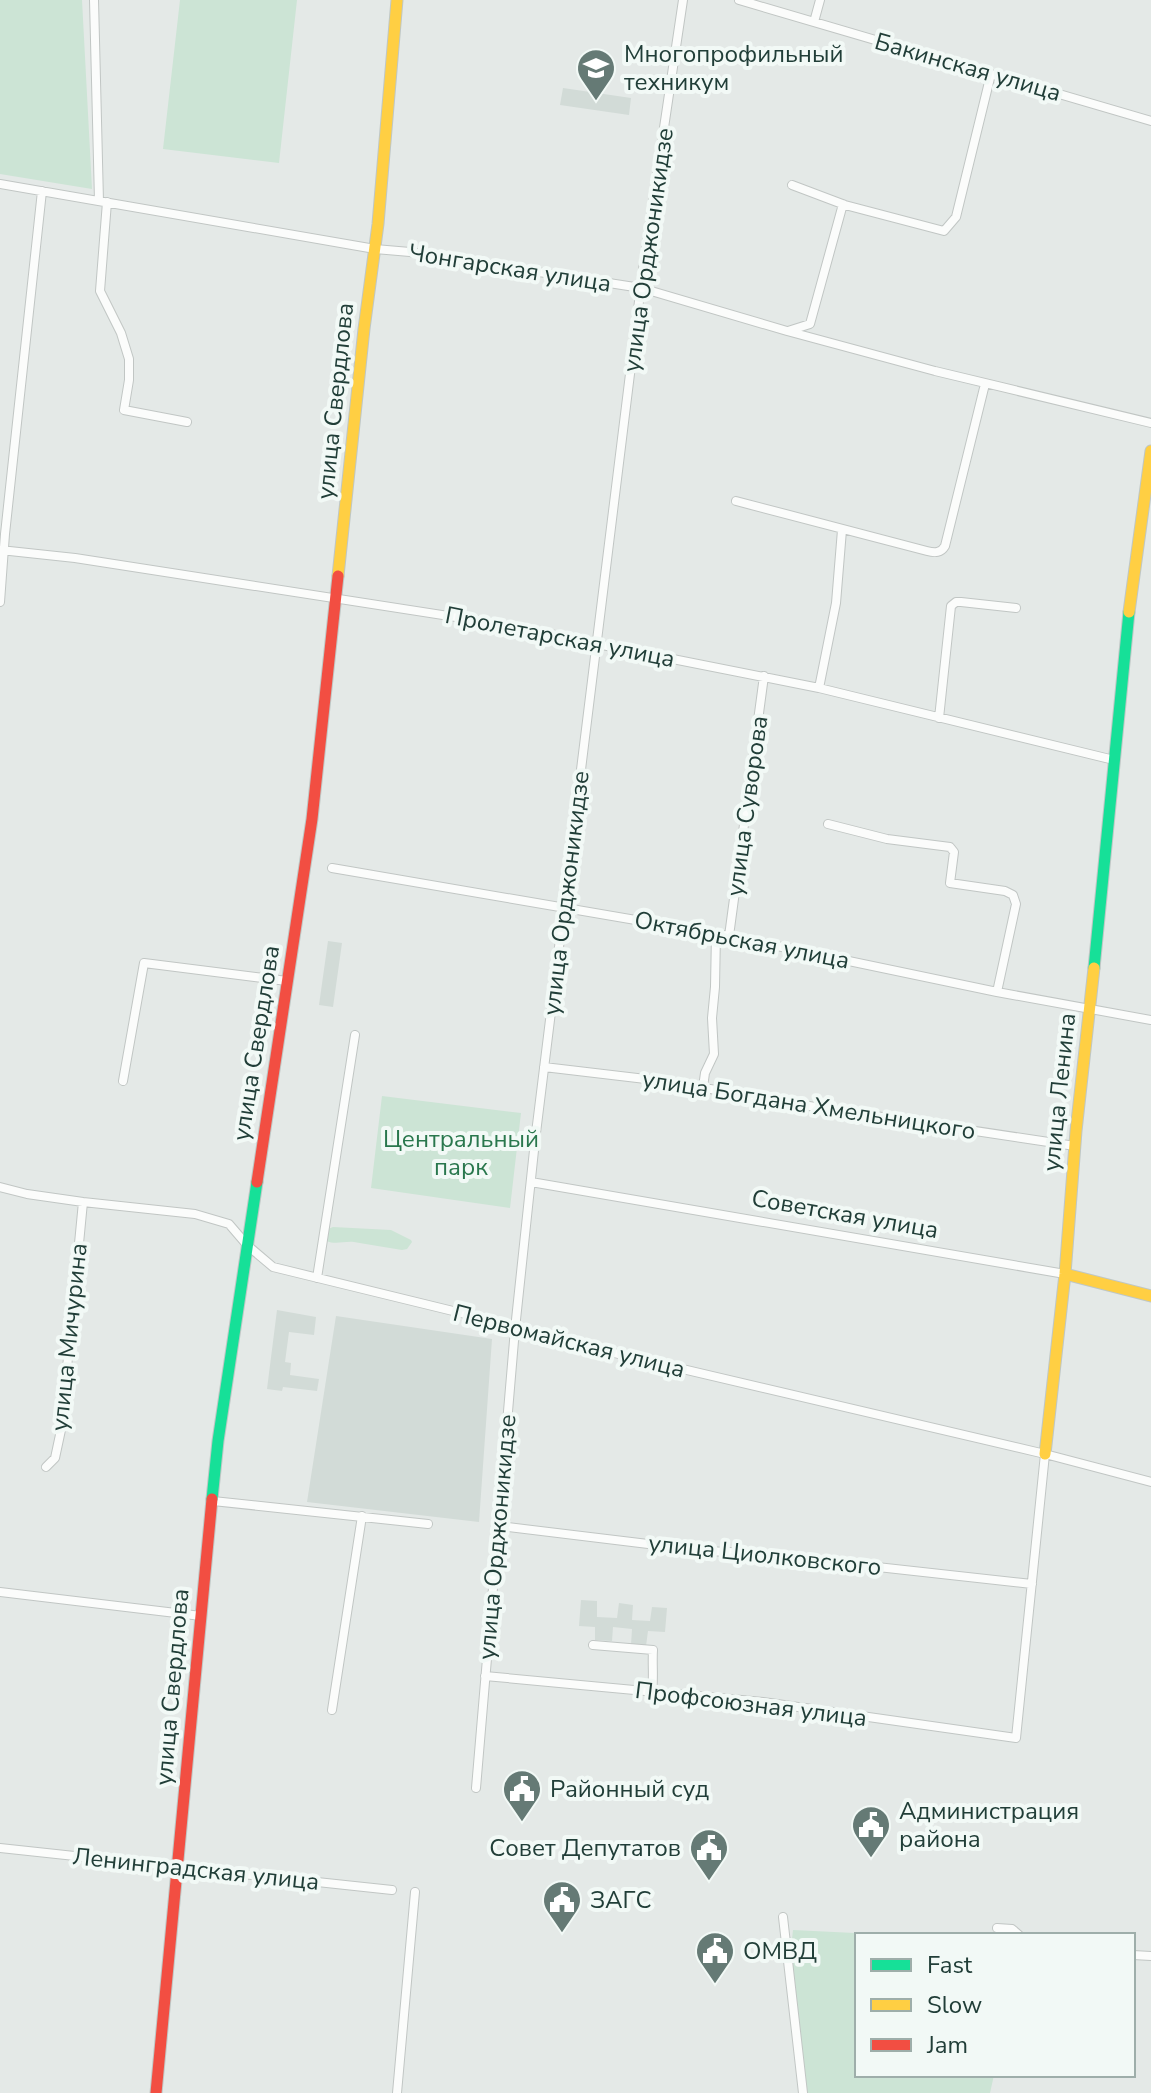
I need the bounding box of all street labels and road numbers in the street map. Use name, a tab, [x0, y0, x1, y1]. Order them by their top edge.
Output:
street label: Бакинская улица	[871, 25, 1065, 109]
street label: улица Орджоникидзе	[615, 126, 681, 374]
street label: Чонгарская улица	[407, 236, 613, 300]
street label: улица Свердлова	[309, 301, 361, 501]
street label: Пролетарская улица	[442, 599, 678, 675]
street label: улица Суворова	[718, 714, 776, 898]
street label: улица Орджоникидзе	[535, 769, 597, 1017]
street label: Октябрьская улица	[632, 903, 852, 977]
street label: улица Свердлова	[225, 943, 287, 1143]
street label: улица Ленина	[1035, 1011, 1083, 1173]
street label: улица Богдана Хмельницкого	[640, 1063, 978, 1147]
street label: Советская улица	[749, 1182, 941, 1246]
street label: улица Мичурина	[43, 1241, 95, 1433]
street label: Первомайская улица	[450, 1297, 688, 1385]
street label: улица Орджоникидзе	[470, 1413, 524, 1661]
street label: улица Циолковского	[647, 1527, 883, 1583]
street label: улица Свердлова	[147, 1587, 197, 1787]
street label: Профсоюзная улица	[633, 1674, 869, 1734]
street label: Ленинградская улица	[71, 1840, 321, 1898]

